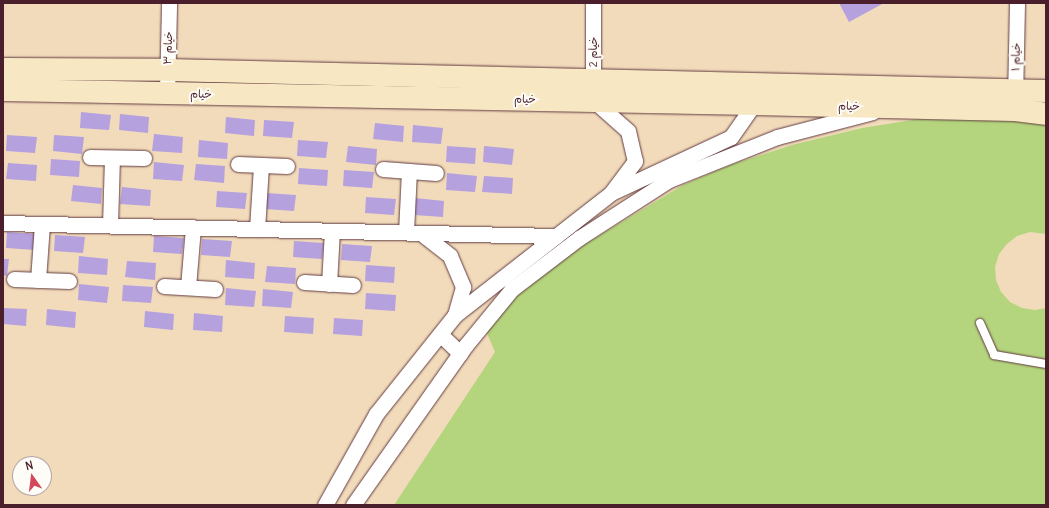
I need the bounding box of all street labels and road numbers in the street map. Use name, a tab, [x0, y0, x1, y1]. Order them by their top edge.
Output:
street label: خیام ۳	[161, 31, 175, 65]
street label: خیام 2	[586, 37, 600, 67]
street label: خیام ۱	[1009, 43, 1023, 71]
street label: خیام	[190, 87, 212, 101]
street label: خیام	[514, 92, 536, 106]
street label: خیام	[838, 99, 860, 113]

